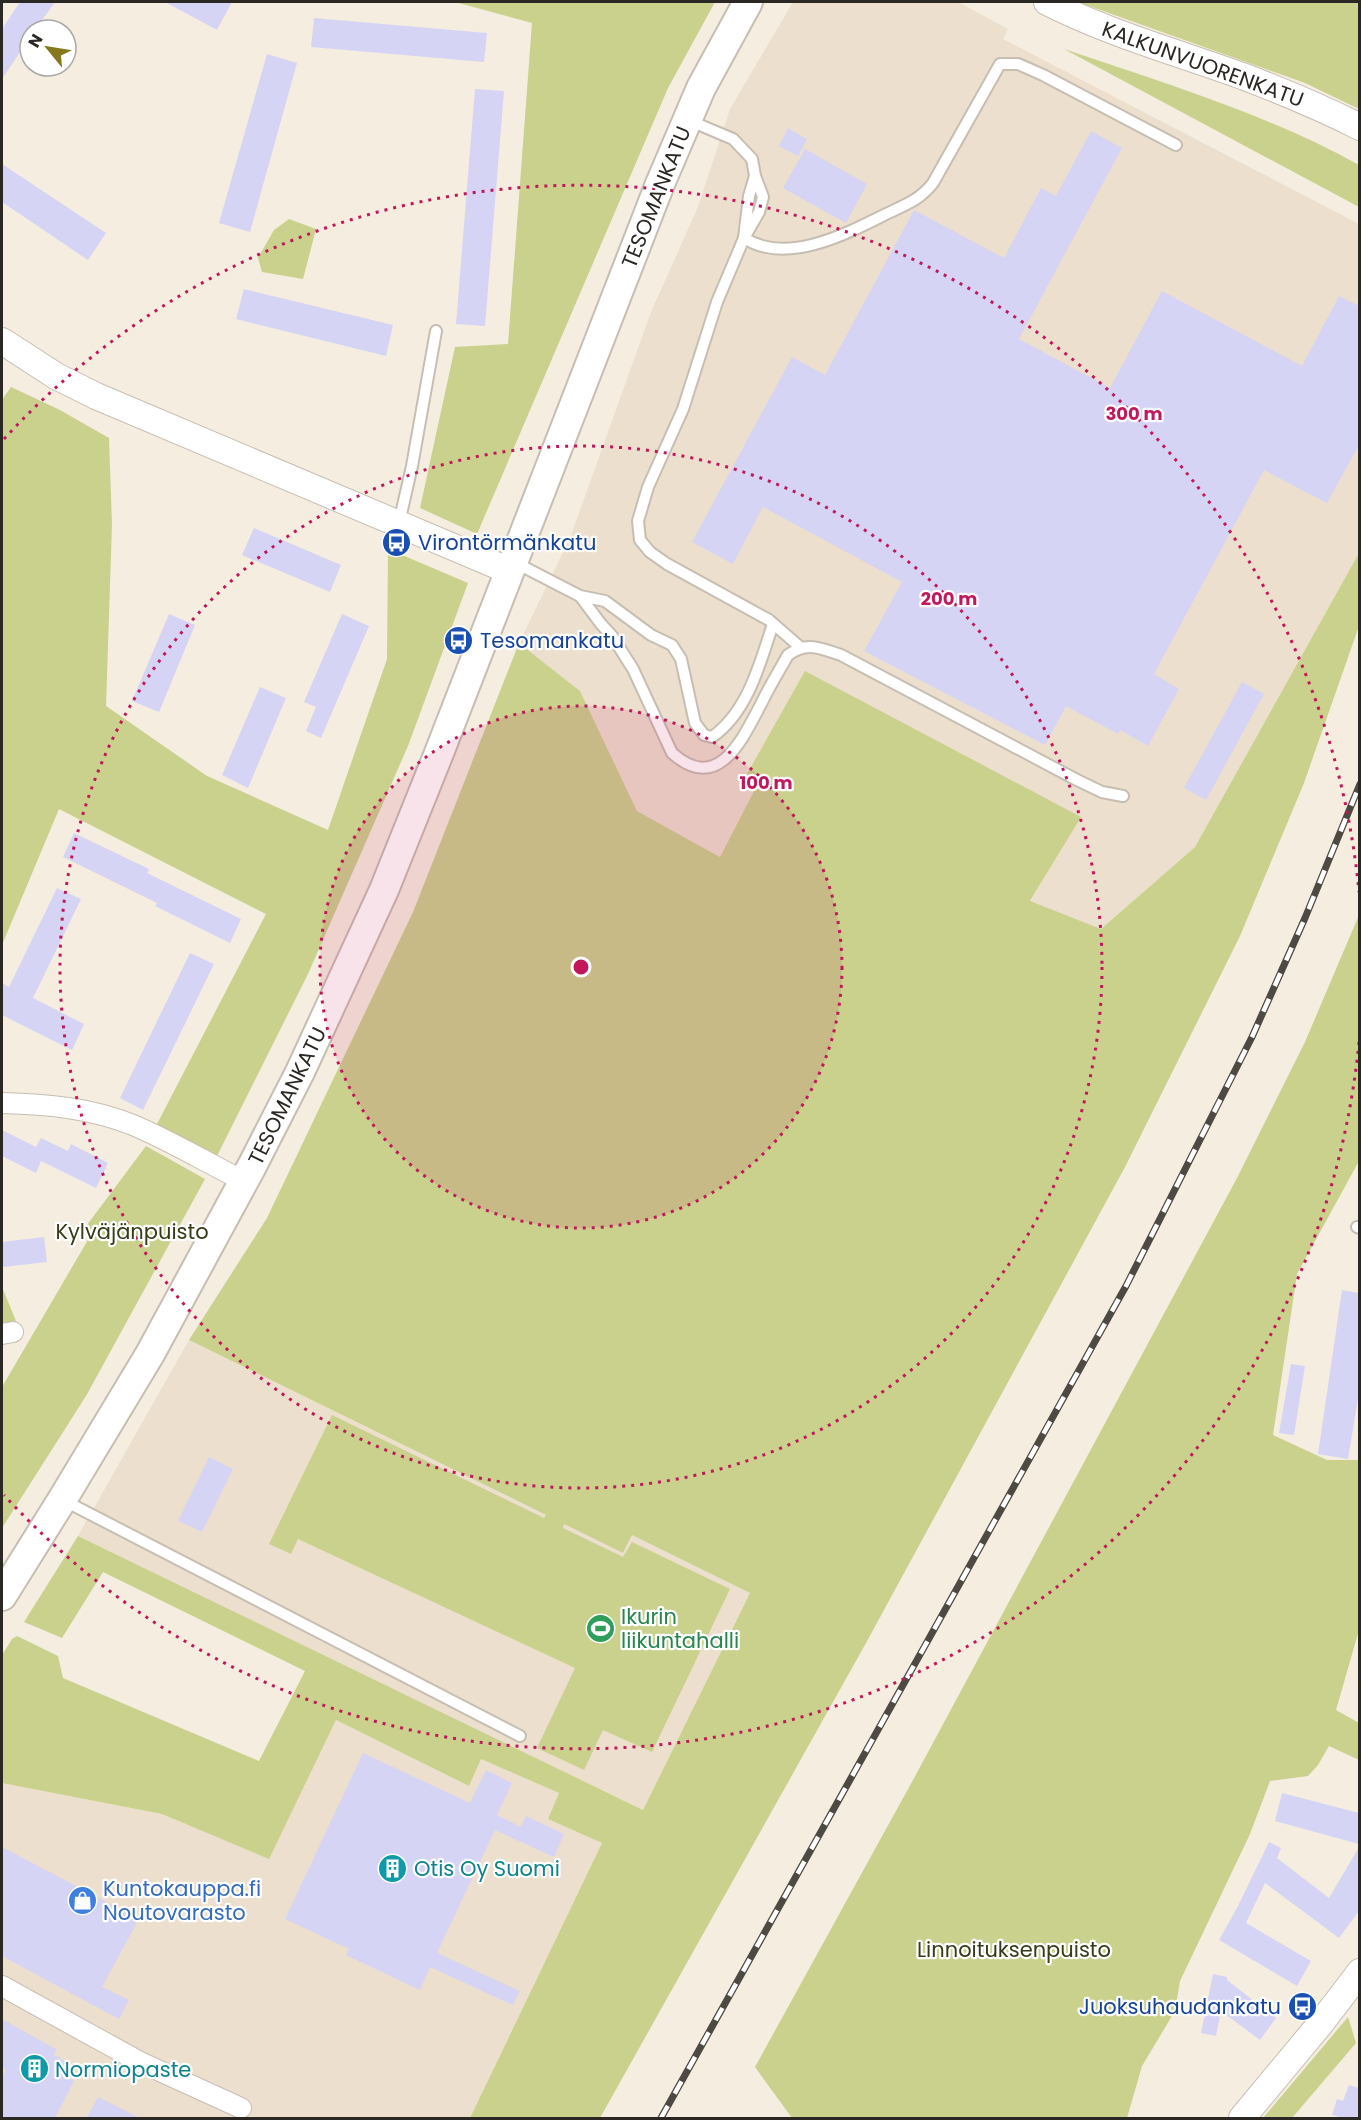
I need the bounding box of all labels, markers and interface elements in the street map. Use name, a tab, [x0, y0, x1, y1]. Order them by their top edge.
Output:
street label: KALKUNVUORENKATU	[1098, 14, 1308, 114]
north arrow	[18, 18, 78, 78]
text: N	[22, 30, 48, 52]
street label: TESOMANKATU	[614, 122, 698, 272]
text: 300 m	[1105, 401, 1163, 426]
bus stop icon: Virontörmänkatu	[381, 526, 413, 558]
place label: Virontörmänkatu	[418, 528, 596, 557]
text: 200 m	[921, 586, 977, 611]
bus stop icon: Tesomankatu	[443, 624, 475, 656]
place label: Tesomankatu	[480, 626, 624, 655]
text: 100 m	[739, 770, 793, 795]
centre of rings	[571, 957, 591, 977]
street label: TESOMANKATU	[241, 1022, 333, 1170]
park label: Kylväjänpuisto	[55, 1217, 209, 1246]
place label: Ikurin liikuntahalli	[621, 1602, 739, 1655]
sports icon: Ikurin liikuntahalli	[584, 1612, 616, 1644]
building icon: Otis Oy Suomi	[377, 1852, 409, 1884]
place label: Otis Oy Suomi	[414, 1854, 560, 1883]
place label: Kuntokauppa.fi Noutovarasto	[103, 1874, 261, 1927]
shop icon: Kuntokauppa.fi Noutovarasto	[66, 1884, 98, 1916]
park label: Linnoituksenpuisto	[917, 1935, 1111, 1964]
bus stop icon: Juoksuhaudankatu	[1286, 1990, 1318, 2022]
place label: Juoksuhaudankatu	[1079, 1992, 1281, 2021]
building icon: Normiopaste	[18, 2053, 50, 2085]
place label: Normiopaste	[55, 2055, 191, 2084]

